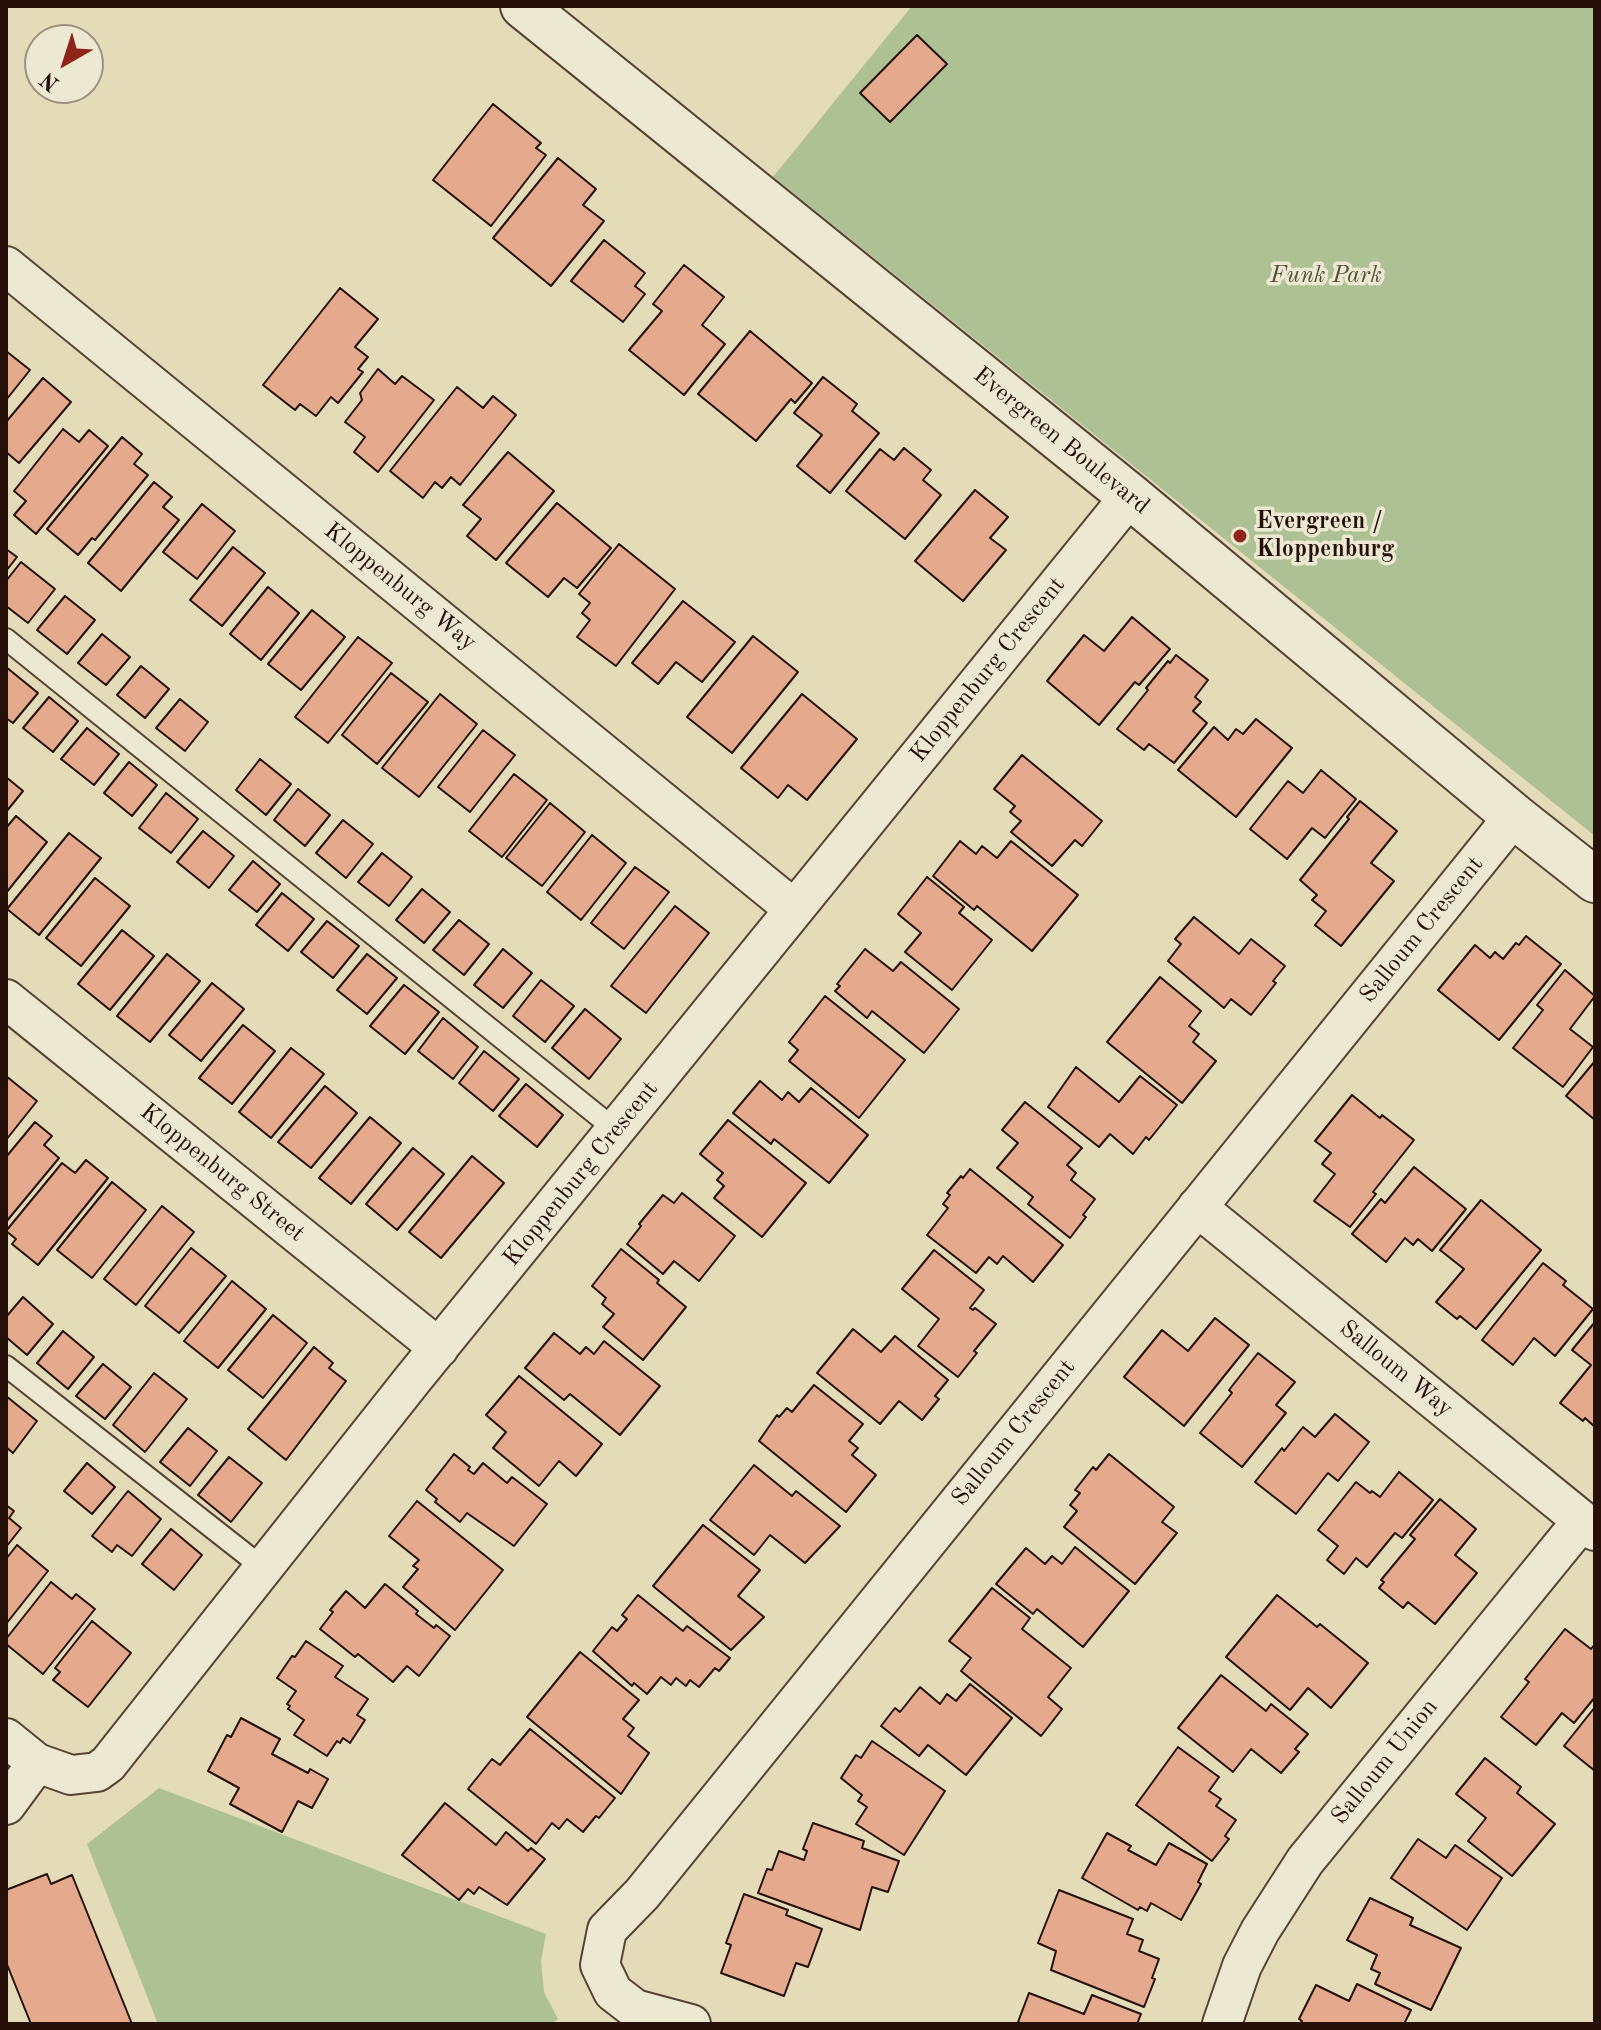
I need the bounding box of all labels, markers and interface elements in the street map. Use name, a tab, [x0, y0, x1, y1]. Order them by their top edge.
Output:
north arrow	[24, 24, 104, 104]
text: N	[37, 67, 64, 95]
park label: Funk Park	[1270, 262, 1382, 290]
street label: Evergreen Boulevard	[967, 361, 1155, 521]
place label: Evergreen / Kloppenburg	[1256, 508, 1394, 564]
street label: Kloppenburg Way	[318, 517, 482, 657]
marker: Evergreen / Kloppenburg	[1231, 527, 1249, 545]
street label: Kloppenburg Crescent	[904, 571, 1072, 769]
street label: Salloum Crescent	[1354, 851, 1490, 1009]
street label: Kloppenburg Crescent	[497, 1075, 665, 1273]
street label: Kloppenburg Street	[134, 1098, 310, 1248]
street label: Salloum Way	[1333, 1314, 1459, 1424]
street label: Salloum Crescent	[946, 1354, 1082, 1512]
street label: Salloum Union	[1326, 1693, 1444, 1831]

